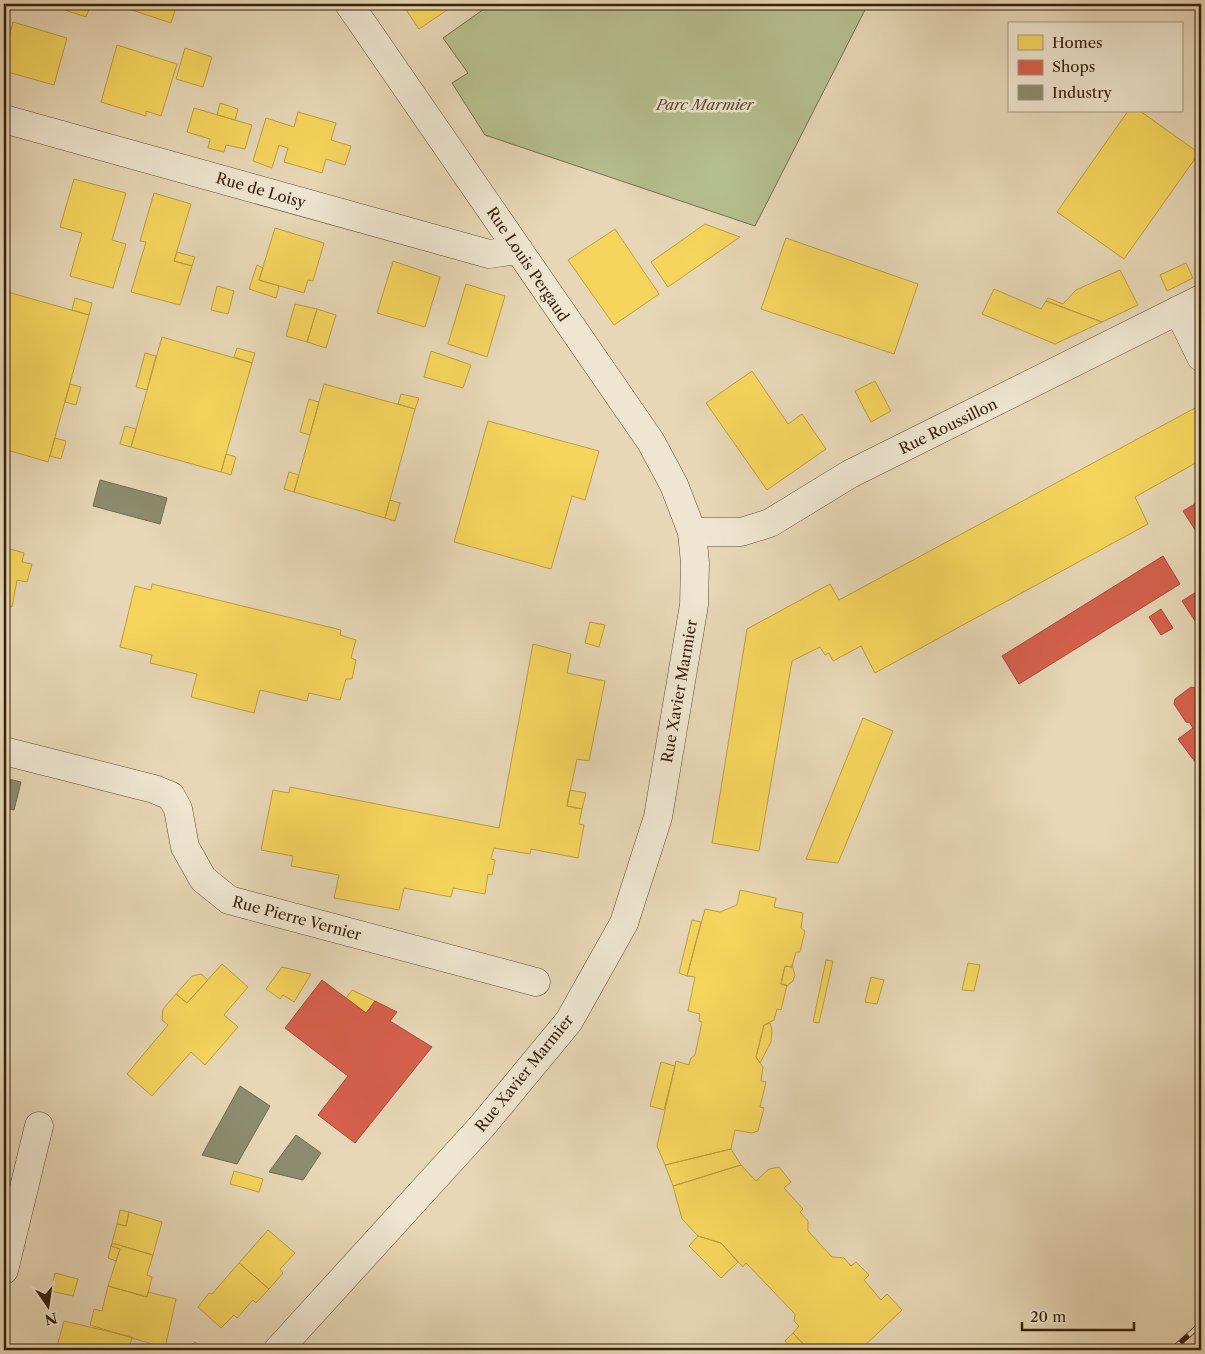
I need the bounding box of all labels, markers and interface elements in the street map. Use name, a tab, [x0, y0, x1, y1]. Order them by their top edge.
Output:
legend	[1008, 22, 1182, 112]
text: Homes	[1052, 33, 1103, 52]
text: Shops	[1052, 57, 1095, 76]
text: Industry	[1052, 83, 1112, 102]
park label: Parc Marmier	[655, 95, 755, 114]
street label: Rue de Loisy	[214, 168, 309, 212]
street label: Rue Louis Pergaud	[483, 203, 573, 325]
street label: Rue Roussillon	[896, 394, 1001, 458]
street label: Rue Xavier Marmier	[657, 617, 701, 764]
street label: Rue Pierre Vernier	[230, 892, 364, 945]
street label: Rue Xavier Marmier	[471, 1010, 578, 1135]
north arrow	[22, 1282, 72, 1332]
scale bar	[1022, 1299, 1135, 1331]
text: 20 m	[1030, 1307, 1066, 1326]
text: N	[43, 1309, 59, 1329]

